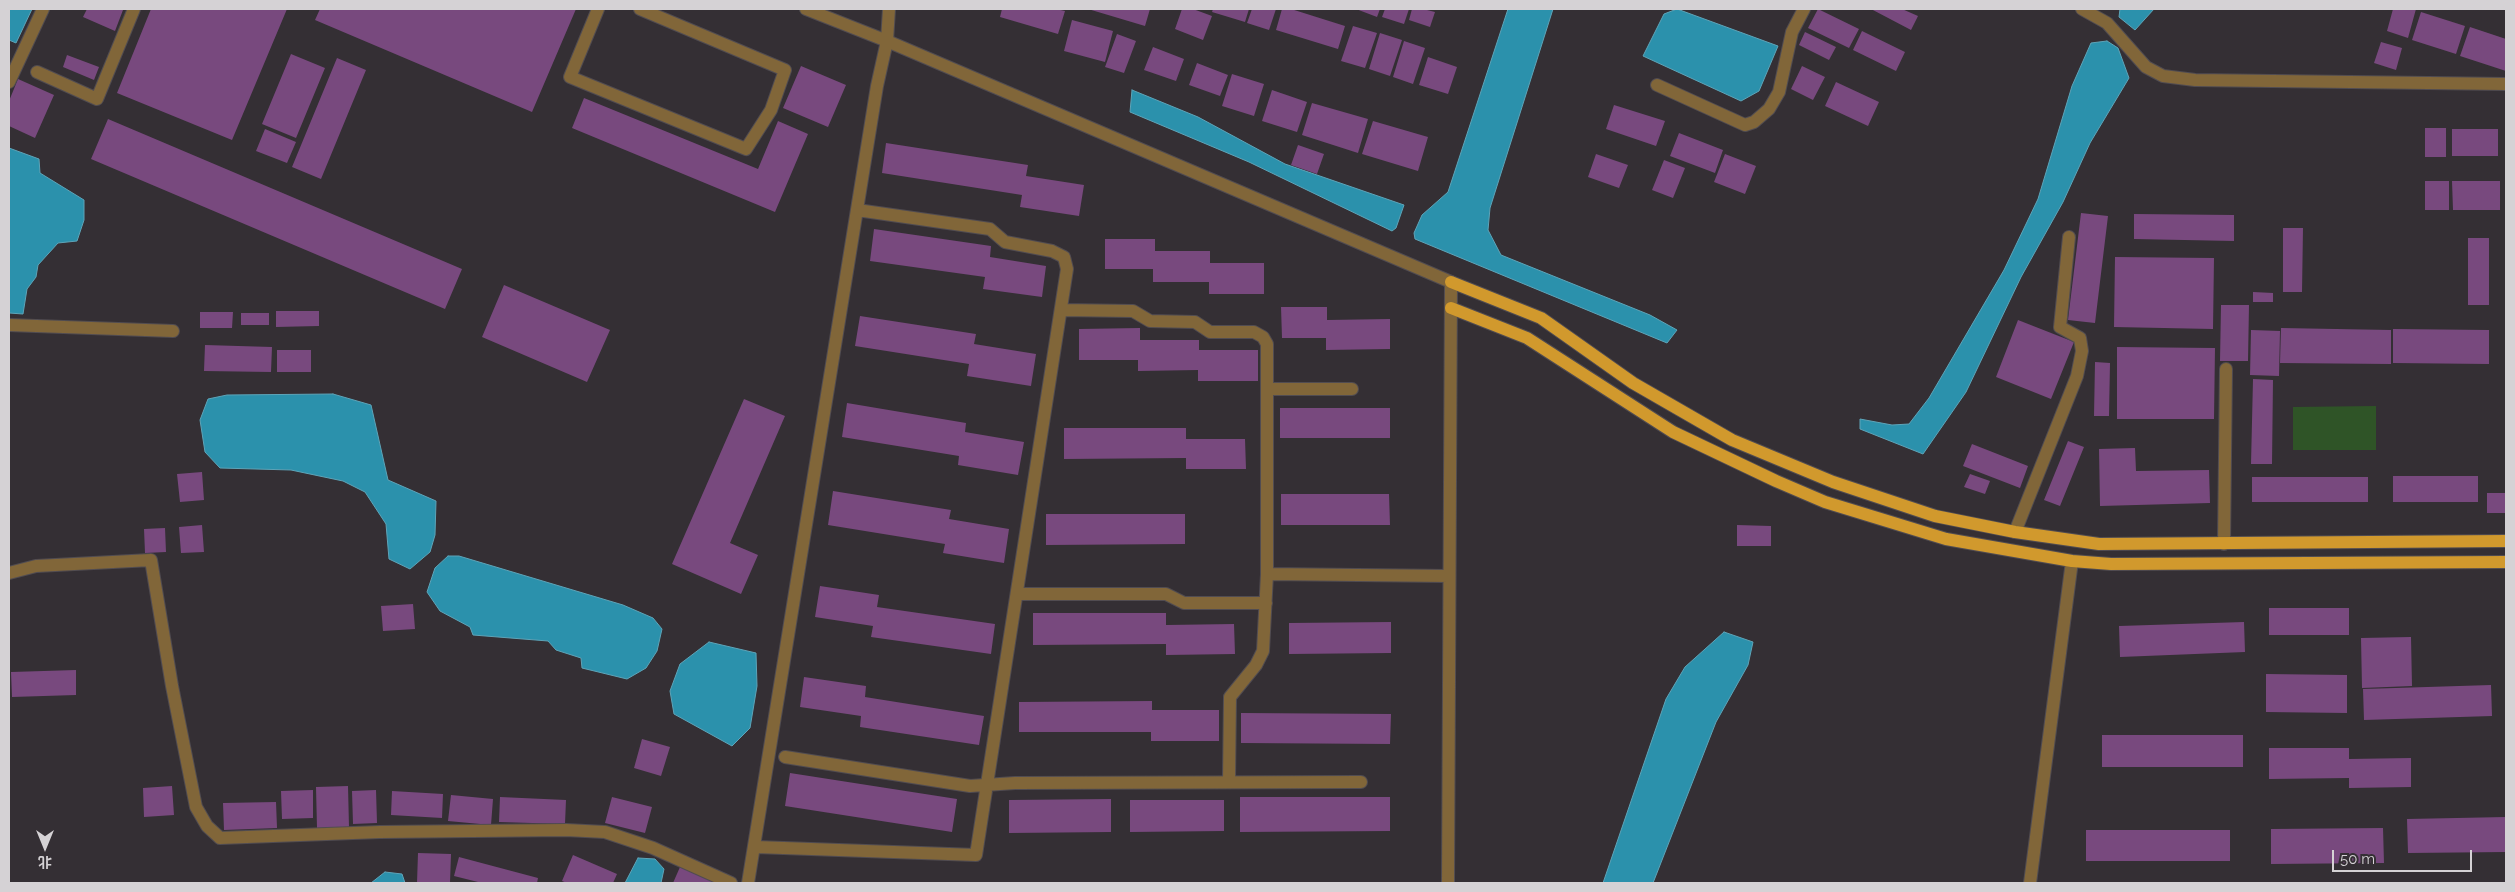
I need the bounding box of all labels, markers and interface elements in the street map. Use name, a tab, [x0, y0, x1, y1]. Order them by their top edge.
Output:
north arrow	[20, 822, 70, 872]
scale bar	[2335, 840, 2475, 872]
text: 50 m	[2340, 850, 2375, 868]
text: 北	[38, 854, 52, 870]

